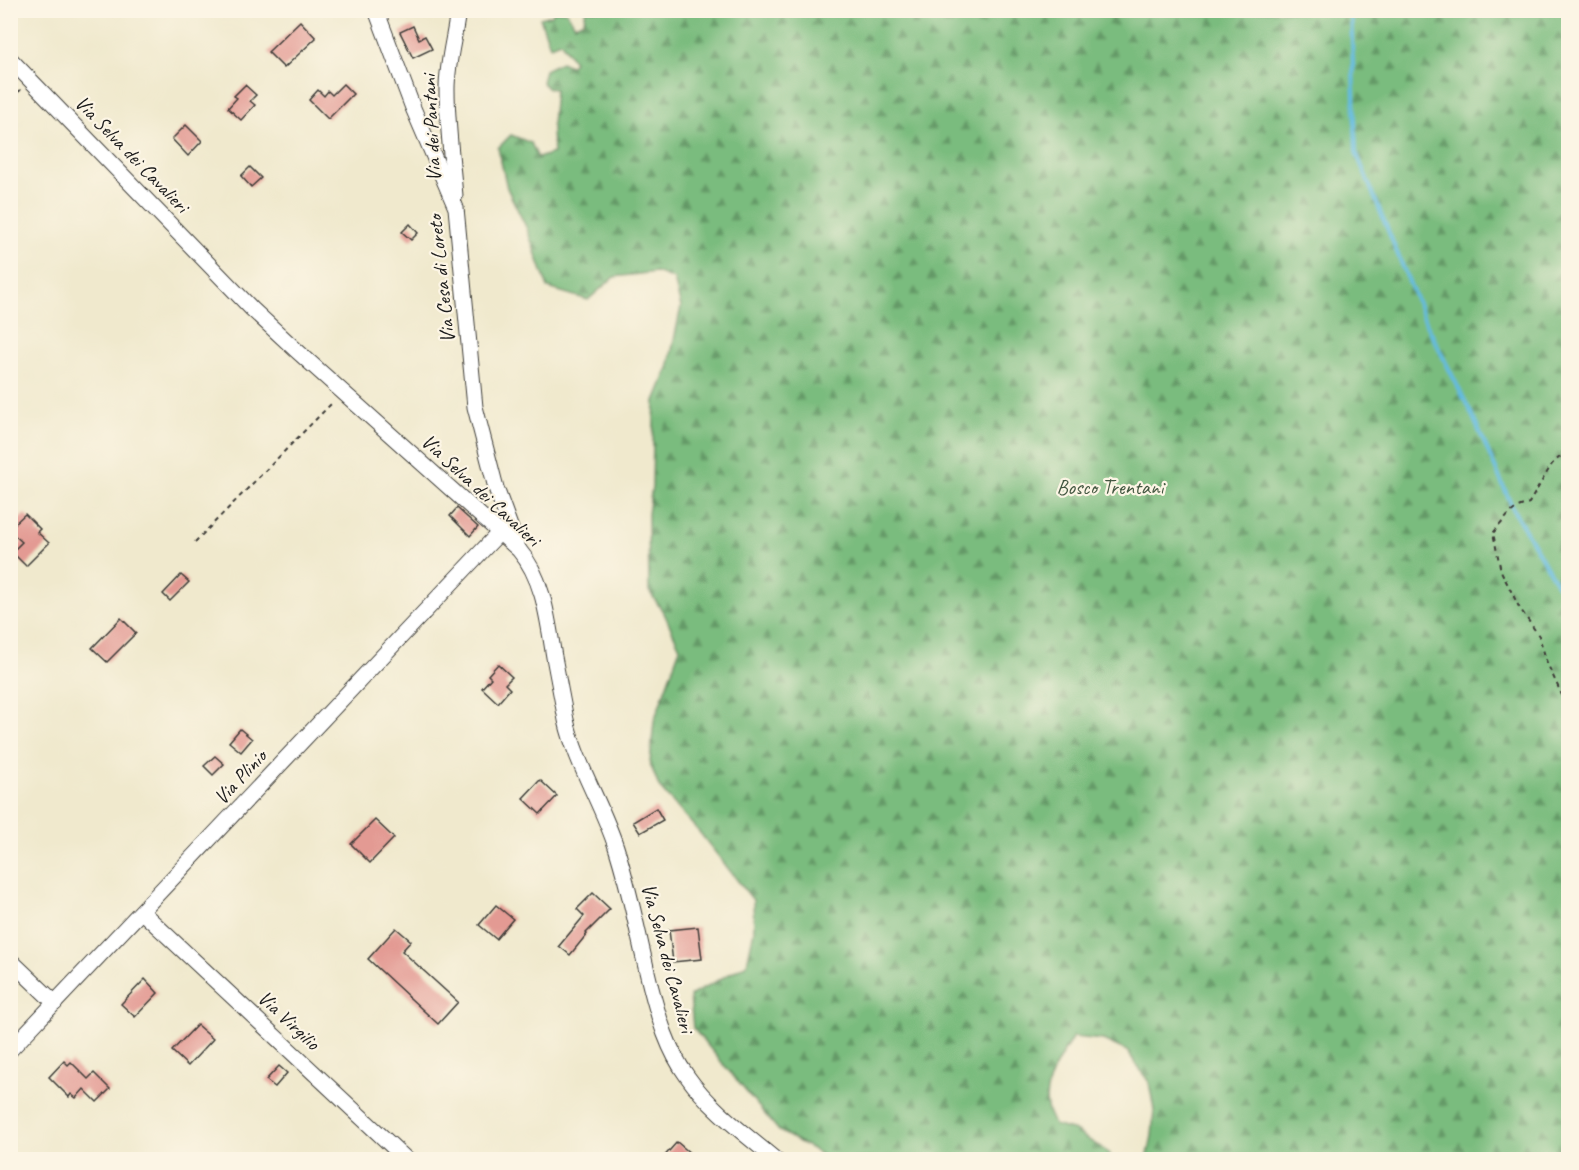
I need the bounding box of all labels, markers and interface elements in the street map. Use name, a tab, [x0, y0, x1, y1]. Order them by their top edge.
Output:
street label: Via dei Pantani	[415, 71, 447, 182]
street label: Via Selva dei Cavalieri	[69, 90, 197, 220]
street label: Via Cesa di Loreto	[421, 211, 461, 344]
street label: Via Selva dei Cavalieri	[416, 428, 548, 554]
park label: Bosco Trentani	[1057, 474, 1166, 500]
street label: Via Plinio	[208, 742, 274, 810]
street label: Via Selva dei Cavalieri	[636, 881, 701, 1038]
street label: Via Virgilio	[252, 985, 327, 1056]

